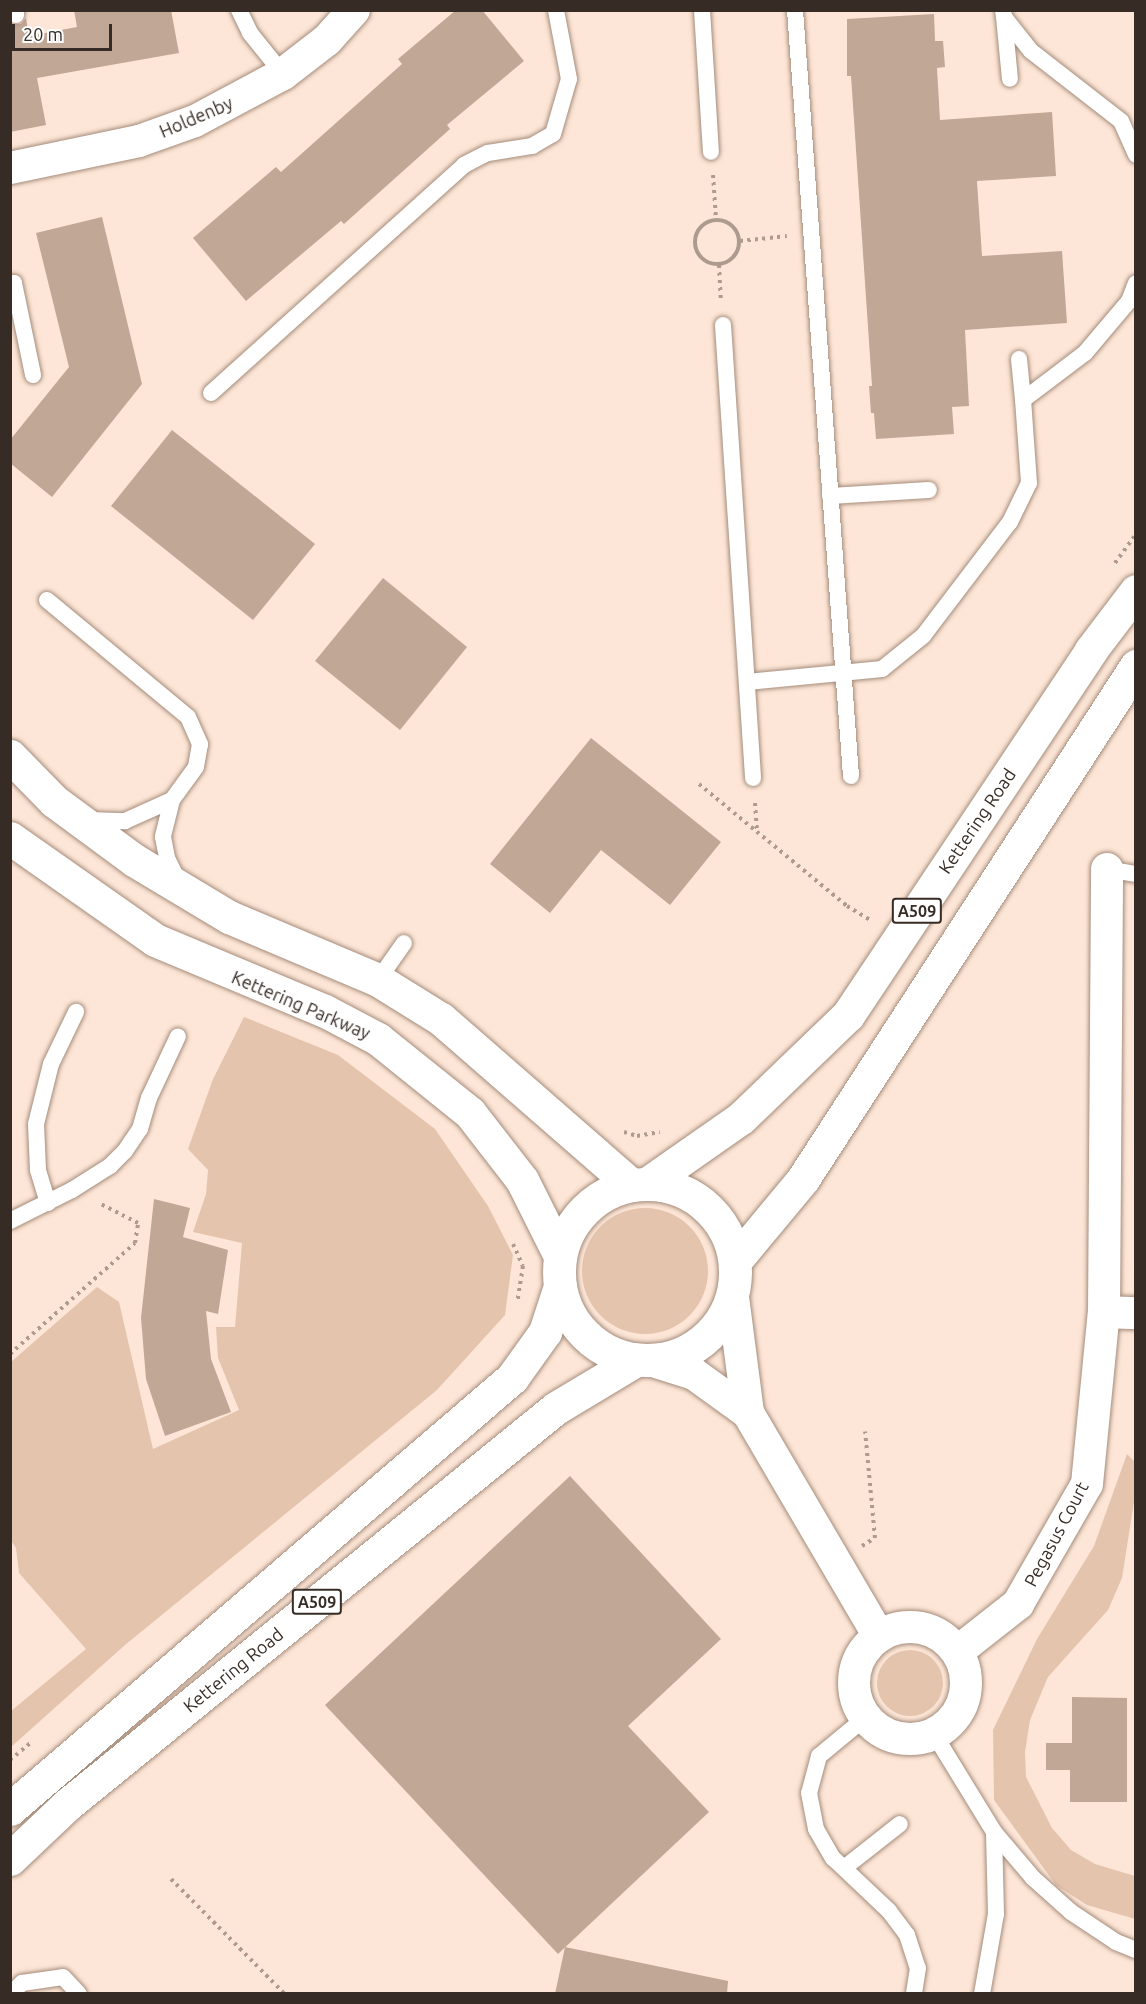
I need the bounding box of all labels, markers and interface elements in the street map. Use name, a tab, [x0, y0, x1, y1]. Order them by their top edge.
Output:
scale bar	[15, 12, 116, 50]
text: 20 m	[23, 24, 63, 44]
street label: Holdenby	[156, 92, 236, 142]
street label: Kettering Road	[934, 764, 1020, 878]
road number: A509	[892, 898, 942, 924]
street label: Kettering Parkway	[229, 966, 373, 1044]
street label: Pegasus Court	[1019, 1478, 1093, 1590]
road number: A509	[292, 1589, 342, 1615]
street label: Kettering Road	[179, 1623, 287, 1717]

